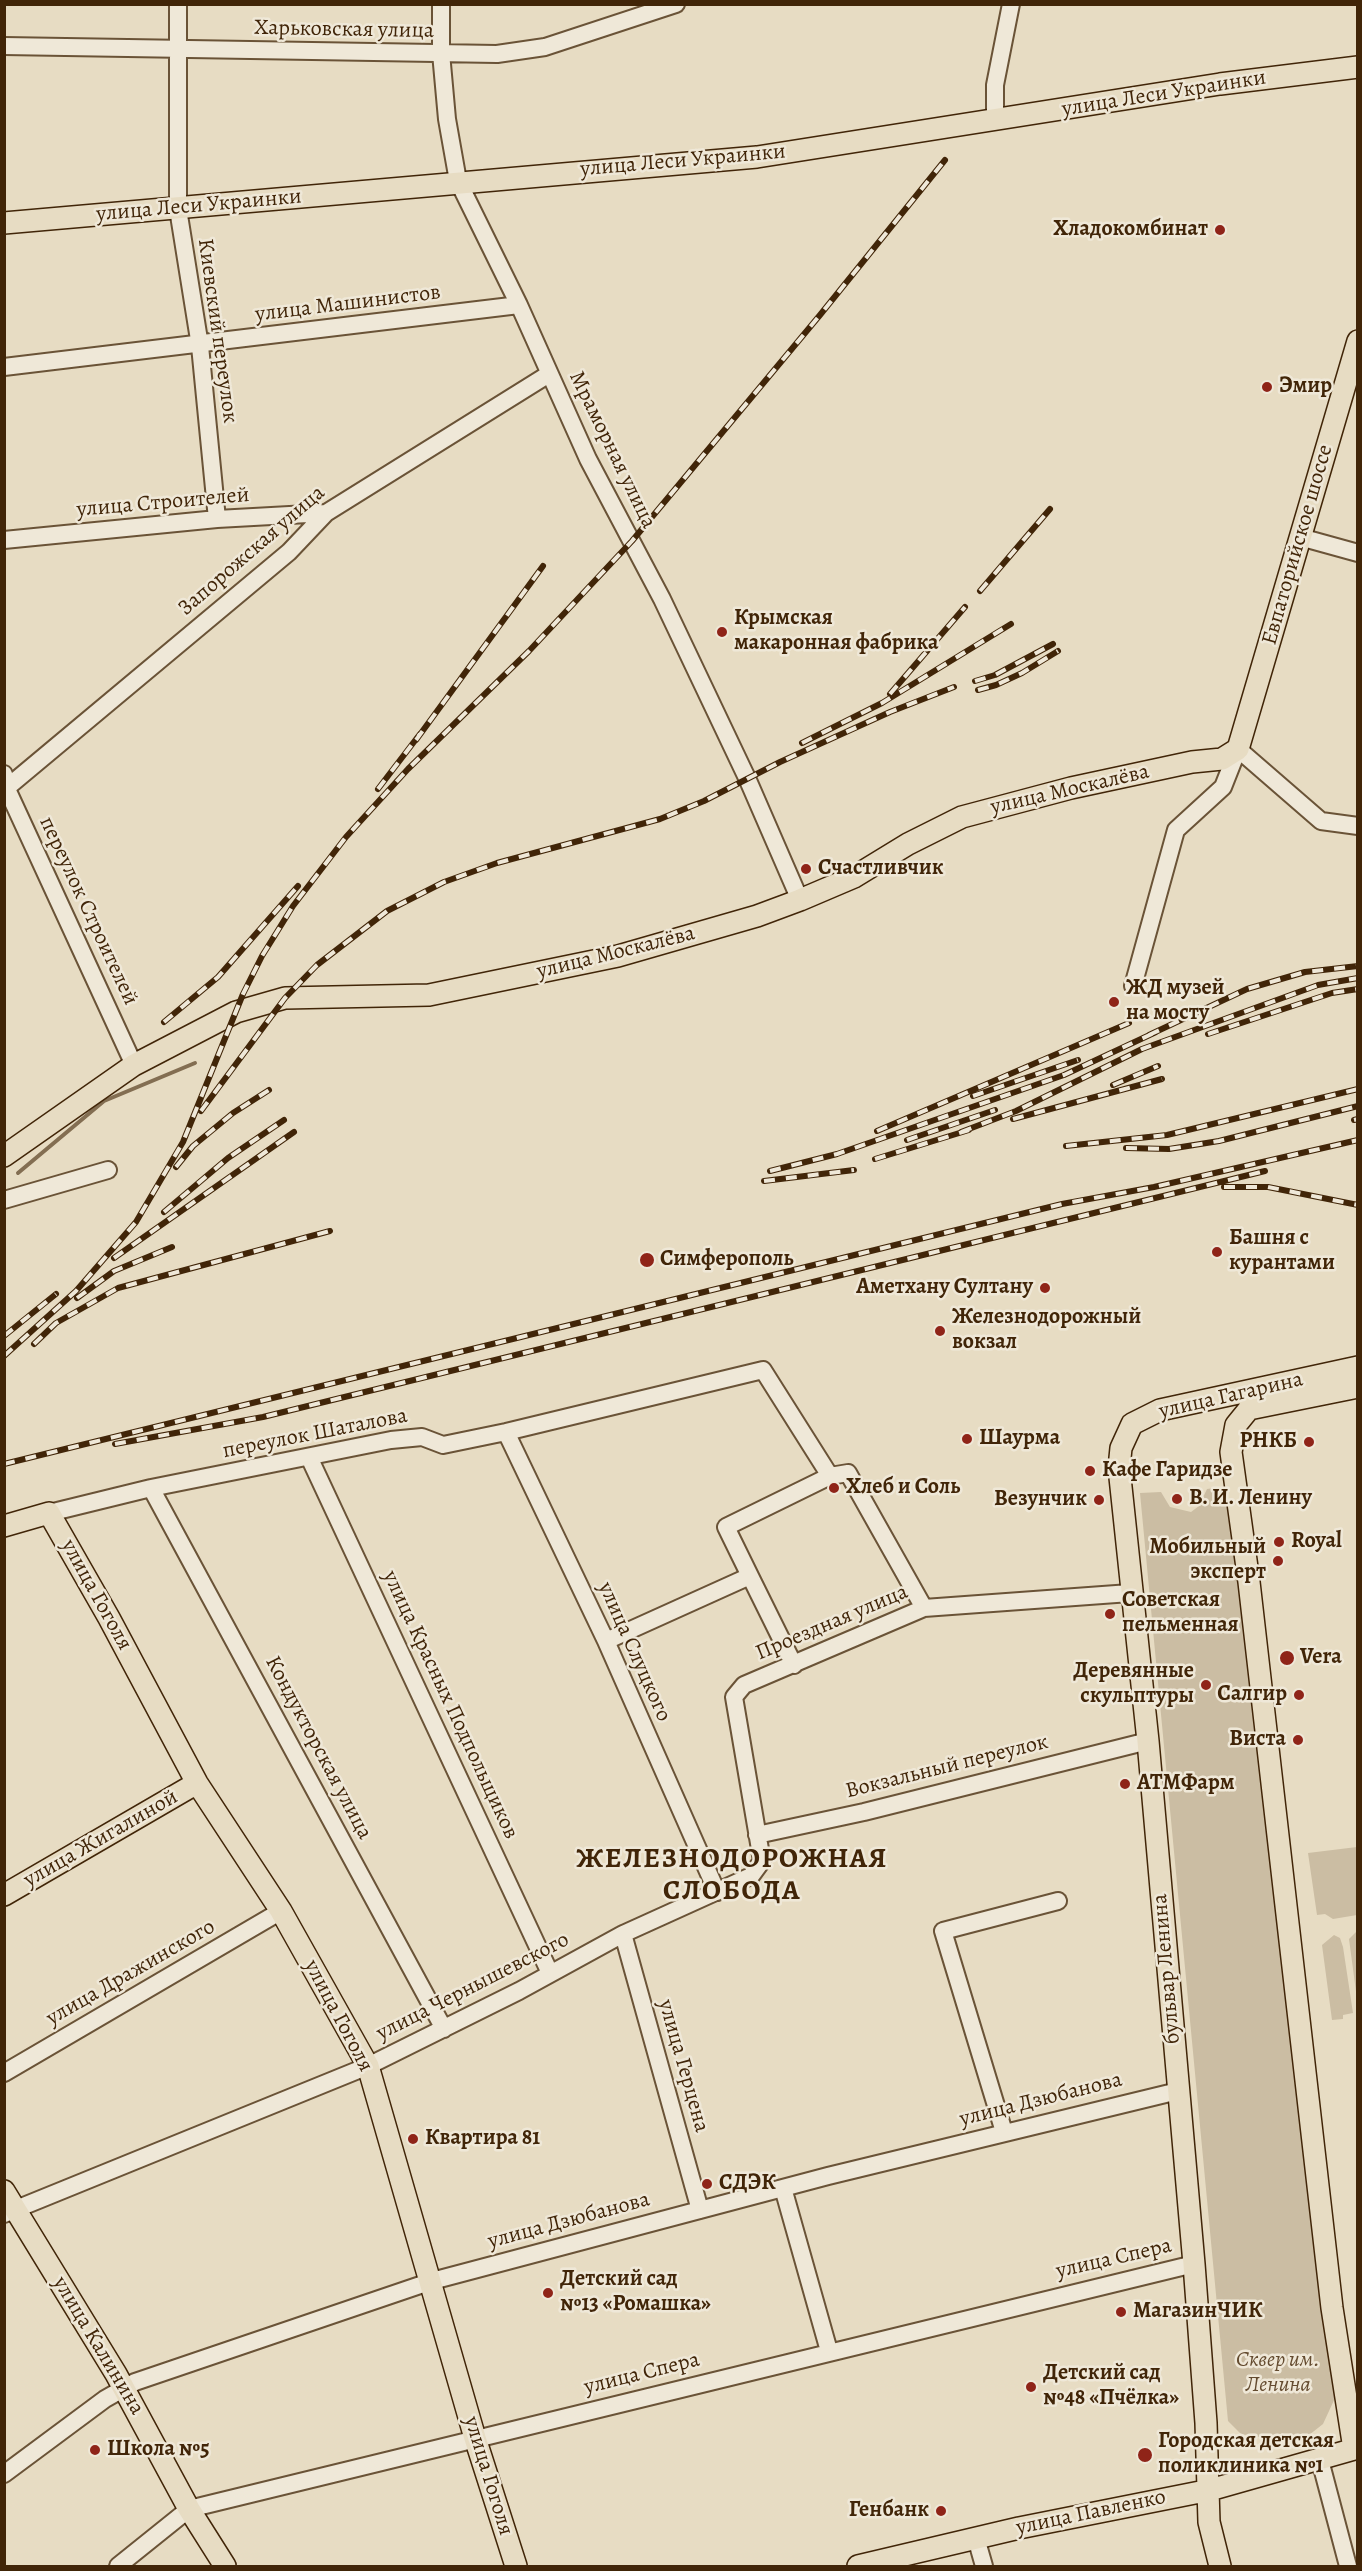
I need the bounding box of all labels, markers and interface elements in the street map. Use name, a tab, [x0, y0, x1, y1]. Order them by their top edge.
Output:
street label: Харьковская улица	[254, 15, 434, 45]
street label: улица Леси Украинки	[1060, 65, 1268, 123]
street label: улица Леси Украинки	[579, 139, 787, 183]
street label: улица Леси Украинки	[95, 184, 303, 228]
place label: Хладокомбинат	[1053, 217, 1208, 243]
marker: Хладокомбинат	[1213, 223, 1227, 237]
street label: Киевский переулок	[191, 237, 243, 425]
street label: улица Машинистов	[254, 280, 442, 328]
street label: Мраморная улица	[562, 367, 662, 533]
place label: Эмир	[1279, 374, 1332, 400]
marker: Эмир	[1260, 380, 1274, 394]
street label: Евпаторийское шоссе	[1257, 442, 1339, 648]
street label: Запорожская улица	[173, 480, 331, 622]
street label: улица Строителей	[76, 482, 250, 524]
place label: Крымская макаронная фабрика	[734, 606, 939, 658]
marker: Крымская макаронная фабрика	[715, 625, 729, 639]
street label: улица Москалёва	[988, 759, 1152, 821]
street label: переулок Строителей	[33, 813, 143, 1009]
place label: Счастливчик	[818, 856, 944, 882]
marker: Счастливчик	[799, 862, 813, 876]
street label: улица Москалёва	[534, 921, 698, 985]
place label: ЖД музей на мосту	[1126, 976, 1225, 1028]
marker: ЖД музей на мосту	[1107, 995, 1121, 1009]
place label: Башня с курантами	[1229, 1226, 1335, 1278]
marker: Башня с курантами	[1210, 1245, 1224, 1259]
place label: Симферополь	[660, 1247, 794, 1273]
marker: Симферополь	[638, 1251, 656, 1269]
place label: Аметхану Султану	[856, 1275, 1033, 1301]
marker: Аметхану Султану	[1038, 1281, 1052, 1295]
place label: Железнодорожный вокзал	[952, 1305, 1141, 1356]
marker: Железнодорожный вокзал	[933, 1324, 947, 1338]
street label: улица Гагарина	[1156, 1367, 1306, 1425]
street label: переулок Шаталова	[220, 1403, 410, 1465]
place label: Шаурма	[979, 1426, 1060, 1452]
place label: РНКБ	[1239, 1429, 1297, 1455]
marker: Шаурма	[960, 1432, 974, 1446]
marker: РНКБ	[1302, 1435, 1316, 1449]
place label: Кафе Гаридзе	[1102, 1458, 1232, 1484]
marker: Кафе Гаридзе	[1083, 1464, 1097, 1478]
place label: Хлеб и Соль	[846, 1475, 960, 1501]
marker: Хлеб и Соль	[827, 1481, 841, 1495]
place label: В. И. Ленину	[1189, 1486, 1312, 1512]
place label: Везунчик	[994, 1487, 1087, 1513]
marker: В. И. Ленину	[1170, 1492, 1184, 1506]
marker: Везунчик	[1092, 1493, 1106, 1507]
place label: Royal	[1291, 1529, 1342, 1555]
street label: улица Гоголя	[55, 1535, 137, 1655]
place label: Мобильный эксперт	[1149, 1535, 1266, 1586]
marker: Royal	[1272, 1535, 1286, 1549]
marker: Мобильный эксперт	[1271, 1554, 1285, 1568]
street label: улица Красных Подпольщиков	[376, 1567, 524, 1843]
street label: улица Слуцкого	[591, 1578, 677, 1726]
street label: Проездная улица	[752, 1579, 912, 1667]
place label: Советская пельменная	[1122, 1588, 1239, 1640]
marker: Советская пельменная	[1103, 1607, 1117, 1621]
place label: Vera	[1300, 1645, 1342, 1671]
marker: Vera	[1278, 1649, 1296, 1667]
street label: Кондукторская улица	[259, 1652, 377, 1844]
place label: Деревянные скульптуры	[1073, 1659, 1194, 1711]
marker: Деревянные скульптуры	[1199, 1678, 1213, 1692]
place label: Салгир	[1217, 1682, 1287, 1708]
marker: Салгир	[1292, 1688, 1306, 1702]
place label: Виста	[1229, 1727, 1286, 1753]
street label: Вокзальный переулок	[843, 1729, 1051, 1805]
marker: Виста	[1291, 1733, 1305, 1747]
place label: АТМФарм	[1137, 1771, 1235, 1797]
marker: АТМФарм	[1118, 1777, 1132, 1791]
street label: улица Жигалиной	[19, 1784, 183, 1894]
district label: ЖЕЛЕЗНОДОРОЖНАЯ СЛОБОДА	[576, 1843, 888, 1909]
street label: бульвар Ленина	[1147, 1893, 1187, 2045]
street label: улица Дражинского	[42, 1914, 220, 2032]
street label: улица Чернышевского	[372, 1927, 574, 2047]
street label: улица Гоголя	[298, 1956, 378, 2076]
street label: улица Герцена	[651, 1997, 715, 2135]
street label: улица Дзюбанова	[957, 2067, 1125, 2133]
place label: Квартира 81	[425, 2126, 540, 2152]
marker: Квартира 81	[406, 2132, 420, 2146]
place label: СДЭК	[719, 2171, 776, 2197]
marker: СДЭК	[700, 2177, 714, 2191]
street label: улица Дзюбанова	[485, 2187, 653, 2255]
street label: улица Спера	[1053, 2233, 1175, 2285]
place label: Детский сад №13 «Ромашка»	[560, 2267, 711, 2318]
street label: улица Калинина	[46, 2272, 150, 2420]
marker: Детский сад №13 «Ромашка»	[541, 2286, 555, 2300]
place label: МагазинЧИК	[1133, 2299, 1263, 2325]
marker: МагазинЧИК	[1114, 2305, 1128, 2319]
street label: улица Спера	[582, 2347, 702, 2401]
park label: Сквер им. Ленина	[1236, 2348, 1320, 2400]
place label: Детский сад №48 «Пчёлка»	[1043, 2361, 1179, 2412]
marker: Детский сад №48 «Пчёлка»	[1024, 2380, 1038, 2394]
street label: улица Гоголя	[457, 2413, 519, 2539]
place label: Городская детская поликлиника №1	[1158, 2429, 1334, 2480]
place label: Школа №5	[107, 2437, 210, 2463]
marker: Школа №5	[88, 2443, 102, 2457]
marker: Городская детская поликлиника №1	[1136, 2446, 1154, 2464]
street label: улица Павленко	[1014, 2484, 1168, 2542]
place label: Генбанк	[849, 2498, 929, 2524]
marker: Генбанк	[934, 2504, 948, 2518]

